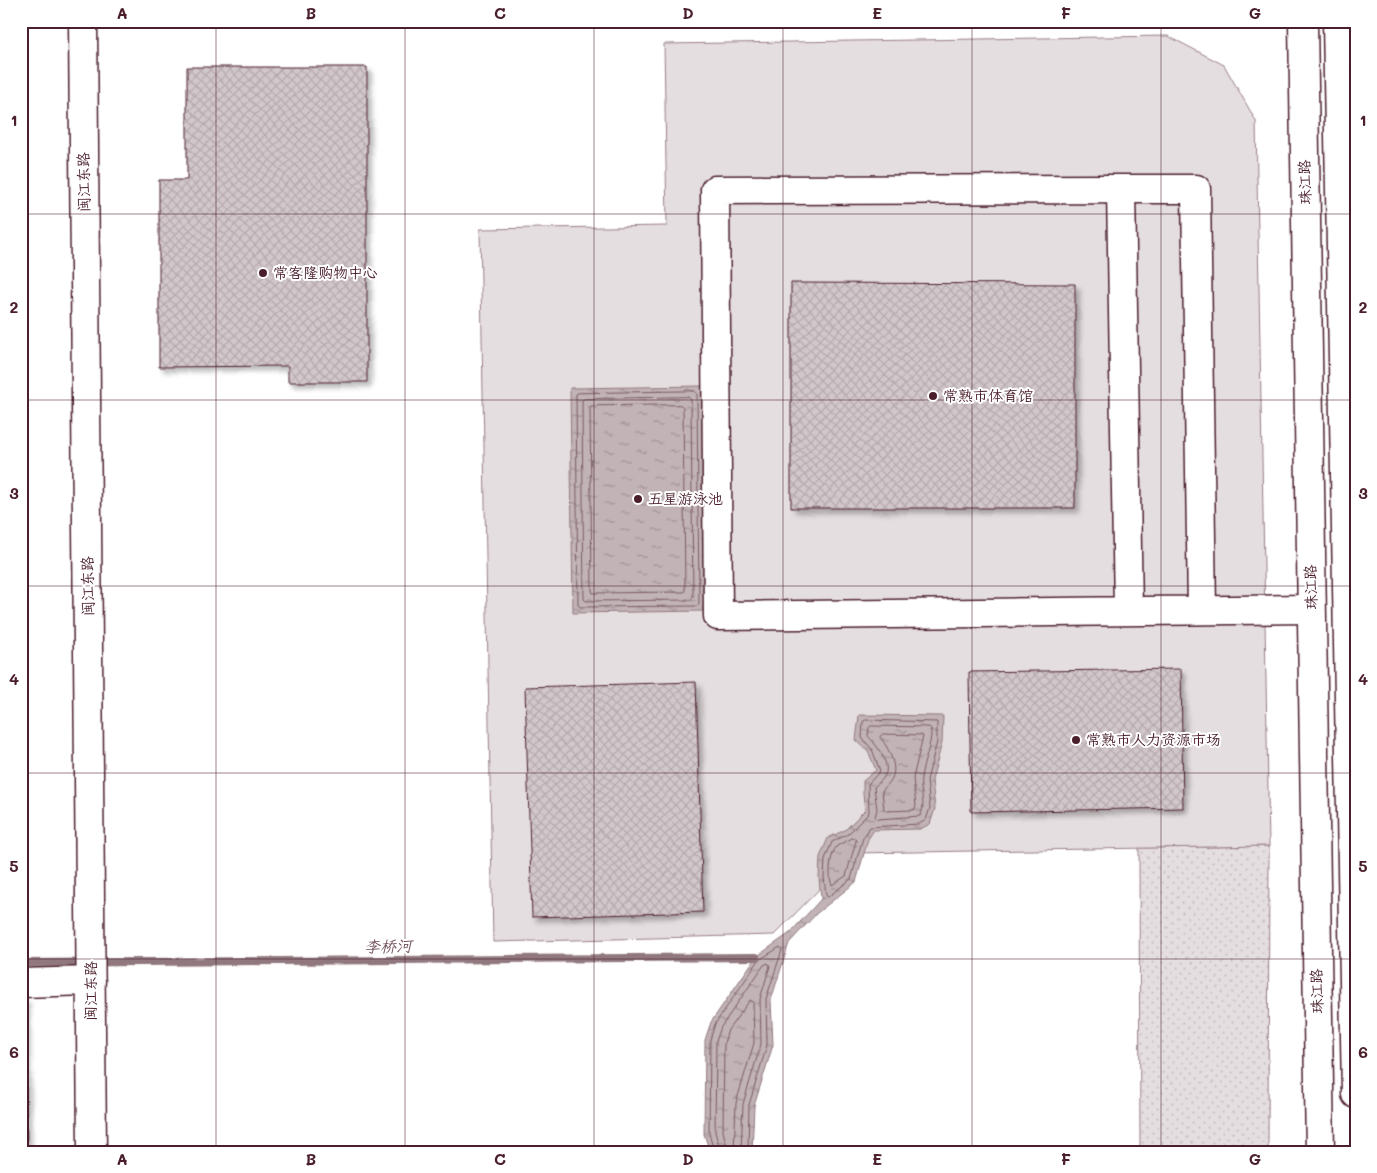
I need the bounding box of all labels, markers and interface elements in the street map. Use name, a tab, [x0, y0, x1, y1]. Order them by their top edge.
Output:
text: A	[116, 2, 128, 23]
text: B	[306, 2, 316, 23]
text: C	[494, 2, 506, 23]
text: D	[682, 2, 694, 23]
text: E	[872, 2, 882, 23]
text: F	[1061, 2, 1071, 23]
text: G	[1249, 2, 1261, 23]
text: 1	[10, 109, 18, 130]
text: 1	[1359, 109, 1367, 130]
street label: 闽江东路	[72, 152, 94, 212]
street label: 珠江路	[1294, 159, 1314, 205]
place label: 常客隆购物中心	[273, 262, 378, 282]
marker: 常客隆购物中心	[257, 267, 269, 279]
text: 2	[10, 296, 19, 317]
text: 2	[1359, 296, 1368, 317]
place label: 常熟市体育馆	[943, 385, 1033, 405]
marker: 常熟市体育馆	[927, 390, 939, 402]
text: 3	[9, 482, 19, 503]
text: 3	[1358, 482, 1368, 503]
place label: 五星游泳池	[648, 488, 723, 508]
marker: 五星游泳池	[632, 493, 644, 505]
street label: 闽江东路	[76, 556, 98, 616]
street label: 珠江路	[1300, 564, 1320, 610]
text: 4	[9, 668, 19, 689]
text: 4	[1358, 668, 1368, 689]
place label: 常熟市人力资源市场	[1086, 729, 1221, 749]
marker: 常熟市人力资源市场	[1070, 734, 1082, 746]
text: 5	[9, 855, 19, 876]
text: 5	[1358, 855, 1368, 876]
water label: 李桥河	[364, 935, 415, 956]
street label: 闽江东路	[80, 961, 100, 1021]
street label: 珠江路	[1306, 968, 1326, 1014]
text: 6	[9, 1041, 19, 1062]
text: 6	[1358, 1041, 1368, 1062]
text: A	[116, 1148, 128, 1169]
text: B	[306, 1148, 316, 1169]
text: C	[494, 1148, 506, 1169]
text: D	[682, 1148, 694, 1169]
text: E	[872, 1148, 882, 1169]
text: F	[1061, 1148, 1071, 1169]
text: G	[1249, 1148, 1261, 1169]

